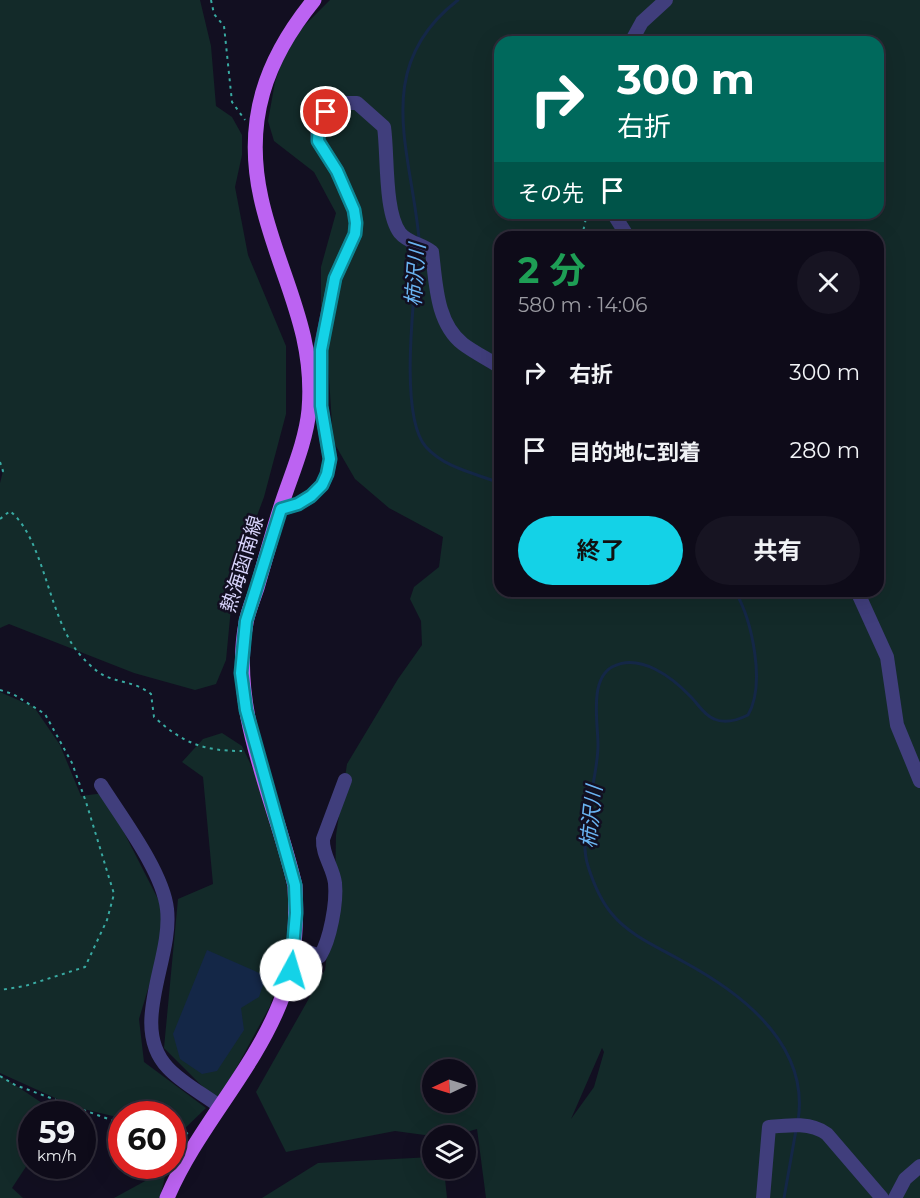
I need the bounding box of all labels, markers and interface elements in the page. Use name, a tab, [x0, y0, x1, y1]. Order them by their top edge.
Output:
text: 300 m	[617, 53, 755, 105]
icon: right	[518, 60, 596, 138]
pin	[300, 86, 351, 137]
icon: arrive	[309, 95, 342, 128]
text: 右折	[617, 110, 671, 143]
icon: arrive	[596, 174, 629, 207]
text: その先	[518, 180, 584, 207]
water label: 柿沢川	[400, 241, 430, 307]
text: 2 分	[518, 248, 585, 292]
button: close	[797, 251, 860, 314]
text: 580 m · 14:06	[518, 293, 648, 317]
icon: right	[518, 356, 551, 389]
text: 300 m	[789, 359, 860, 386]
text: 右折	[569, 361, 613, 388]
icon: arrive	[518, 434, 551, 467]
text: 280 m	[790, 437, 860, 464]
text: 目的地に到着	[569, 439, 701, 466]
street label: 熱海函南線	[216, 513, 268, 615]
button: 終了	[518, 516, 683, 585]
button: 共有	[695, 516, 860, 585]
water label: 柿沢川	[575, 782, 607, 850]
position arrow	[259, 938, 323, 1002]
north arrow	[422, 1059, 476, 1113]
map controls	[422, 1059, 476, 1179]
speed limit sign: 60	[108, 1101, 186, 1179]
text: 59	[39, 1114, 75, 1151]
button: layers	[422, 1125, 476, 1179]
text: km/h	[37, 1146, 77, 1165]

